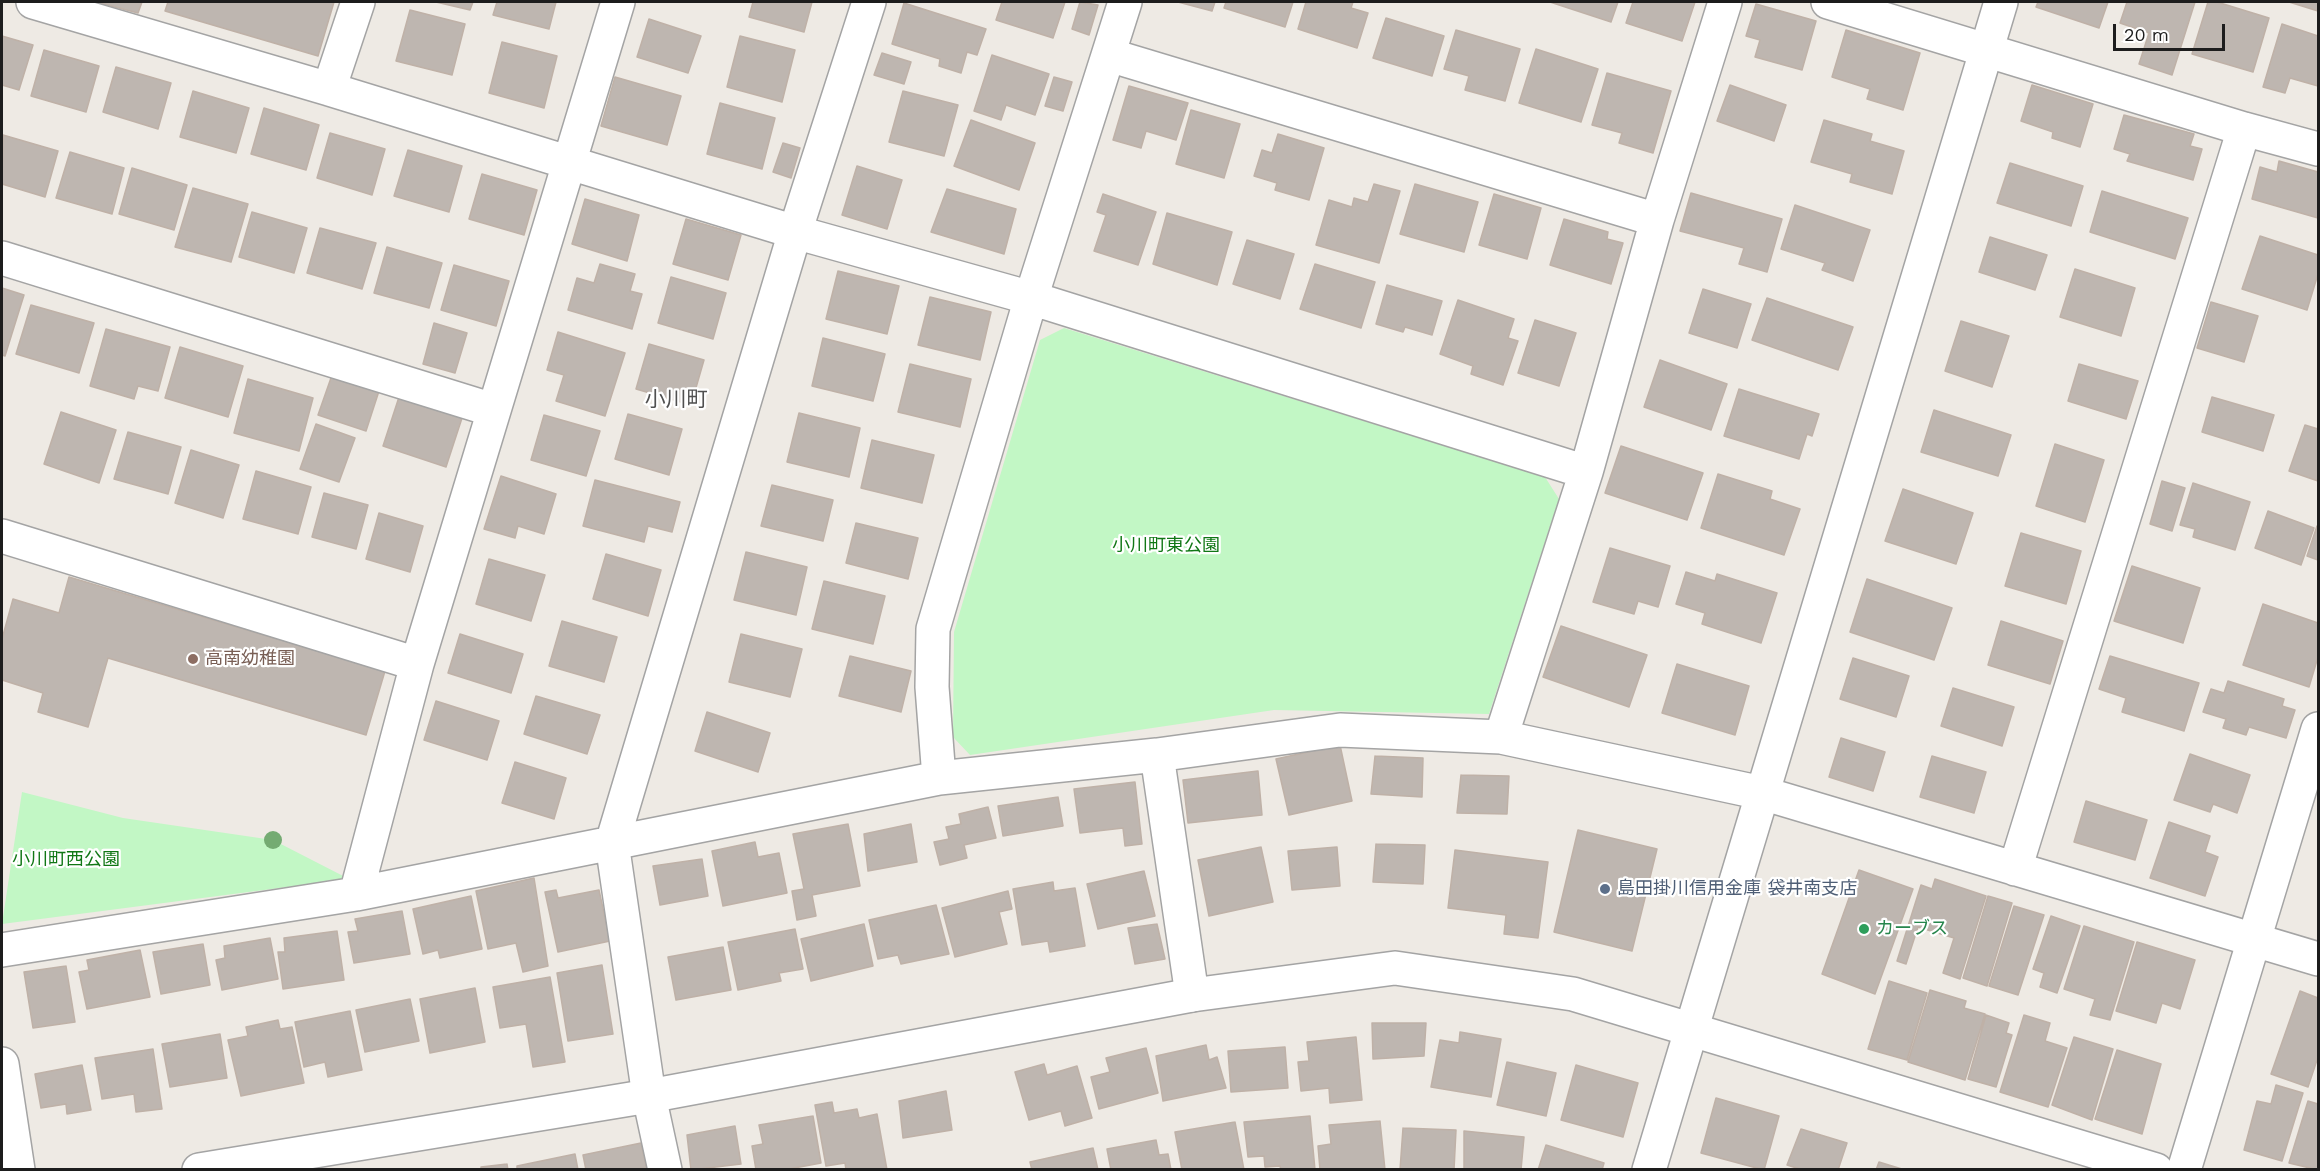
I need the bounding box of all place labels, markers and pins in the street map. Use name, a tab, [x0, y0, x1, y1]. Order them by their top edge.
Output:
place label: 高南幼稚園	[205, 648, 295, 670]
marker: 高南幼稚園	[186, 652, 200, 666]
place label: 島田掛川信用金庫 袋井南支店	[1617, 878, 1857, 900]
marker: 島田掛川信用金庫 袋井南支店	[1598, 882, 1612, 896]
place label: カーブス	[1876, 918, 1948, 940]
marker: カーブス	[1857, 922, 1871, 936]

